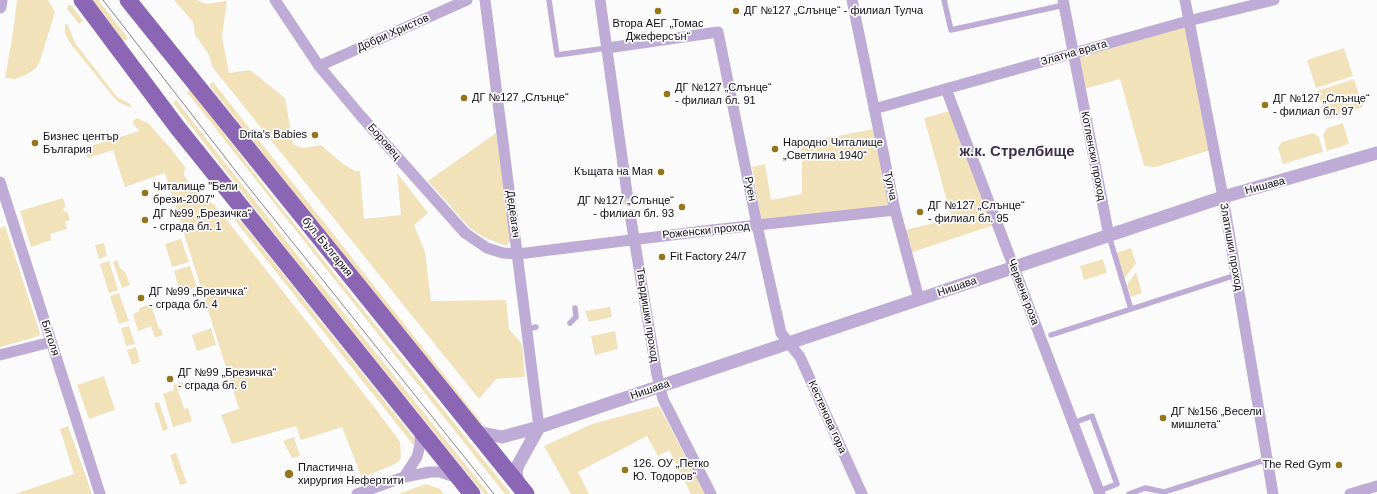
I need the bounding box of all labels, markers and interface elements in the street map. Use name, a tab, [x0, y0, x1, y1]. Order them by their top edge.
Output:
place label: ДГ №127 „Слънце“ - филиал Тулча	[744, 4, 923, 18]
marker: Втора АЕГ „Томас Джеферсън“	[653, 6, 663, 16]
marker: ДГ №127 „Слънце“ - филиал Тулча	[731, 6, 741, 16]
street label: Добри Христов	[355, 11, 431, 55]
place label: Втора АЕГ „Томас Джеферсън“	[613, 17, 703, 43]
street label: Златна врата	[1039, 37, 1109, 69]
place label: ДГ №127 „Слънце“ - филиал бл. 91	[675, 81, 772, 107]
marker: ДГ №127 „Слънце“ - филиал бл. 91	[662, 89, 672, 99]
place label: ДГ №127 „Слънце“	[472, 91, 569, 105]
place label: ДГ №127 „Слънце“ - филиал бл. 97	[1273, 92, 1370, 118]
marker: ДГ №127 „Слънце“	[459, 93, 469, 103]
marker: ДГ №127 „Слънце“ - филиал бл. 97	[1260, 100, 1270, 110]
street label: Котленски проход	[1078, 110, 1108, 202]
street label: Боровец	[365, 121, 403, 163]
place label: Drita's Babies	[239, 128, 307, 142]
place label: Бизнес център България	[43, 130, 119, 156]
marker: Drita's Babies	[310, 130, 320, 140]
place label: Народно Читалище „Светлина 1940“	[783, 136, 883, 162]
marker: Бизнес център България	[30, 138, 40, 148]
district label: ж.к. Стрелбище	[959, 143, 1075, 161]
marker: Народно Читалище „Светлина 1940“	[770, 144, 780, 154]
place label: Къщата на Мая	[574, 165, 653, 179]
marker: Къщата на Мая	[656, 167, 666, 177]
street label: Тулча	[880, 170, 900, 202]
street label: Нишава	[1244, 174, 1286, 198]
street label: Руен	[741, 176, 759, 202]
place label: Читалище "Бели брези-2007"	[153, 180, 238, 206]
marker: Читалище "Бели брези-2007"	[140, 188, 150, 198]
street label: Дедеагач	[504, 190, 522, 238]
place label: ДГ №127 „Слънце“ - филиал бл. 93	[577, 194, 674, 220]
place label: ДГ №127 „Слънце“ - филиал бл. 95	[928, 199, 1025, 225]
marker: ДГ №127 „Слънце“ - филиал бл. 93	[677, 202, 687, 212]
street label: Златишки проход	[1217, 202, 1245, 292]
place label: ДГ №99 „Брезичка“ - сграда бл. 1	[153, 207, 251, 233]
marker: ДГ №127 „Слънце“ - филиал бл. 95	[915, 207, 925, 217]
marker: ДГ №99 „Брезичка“ - сграда бл. 1	[140, 215, 150, 225]
street label: бул. България	[299, 215, 355, 279]
street label: Роженски проход	[662, 220, 750, 242]
place label: Fit Factory 24/7	[670, 250, 746, 264]
marker: Fit Factory 24/7	[657, 252, 667, 262]
street label: Червена роза	[1004, 257, 1042, 327]
street label: Твърдишки проход	[633, 267, 661, 363]
street label: Нишава	[936, 274, 978, 300]
place label: ДГ №99 „Брезичка“ - сграда бл. 4	[149, 285, 247, 311]
marker: ДГ №99 „Брезичка“ - сграда бл. 4	[136, 293, 146, 303]
street label: Битоля	[38, 319, 62, 357]
place label: ДГ №99 „Брезичка“ - сграда бл. 6	[178, 366, 276, 392]
marker: ДГ №99 „Брезичка“ - сграда бл. 6	[165, 374, 175, 384]
street label: Нишава	[629, 377, 671, 403]
street label: Кестенова гора	[805, 379, 849, 455]
place label: ДГ №156 „Весели мишлета“	[1171, 405, 1262, 431]
marker: ДГ №156 „Весели мишлета“	[1158, 413, 1168, 423]
place label: 126. ОУ „Петко Ю. Тодоров“	[633, 457, 709, 483]
place label: The Red Gym	[1263, 458, 1331, 472]
marker: The Red Gym	[1334, 460, 1344, 470]
place label: Пластична хирургия Нефертити	[298, 461, 404, 487]
marker: 126. ОУ „Петко Ю. Тодоров“	[620, 465, 630, 475]
marker: Пластична хирургия Нефертити	[283, 468, 295, 480]

